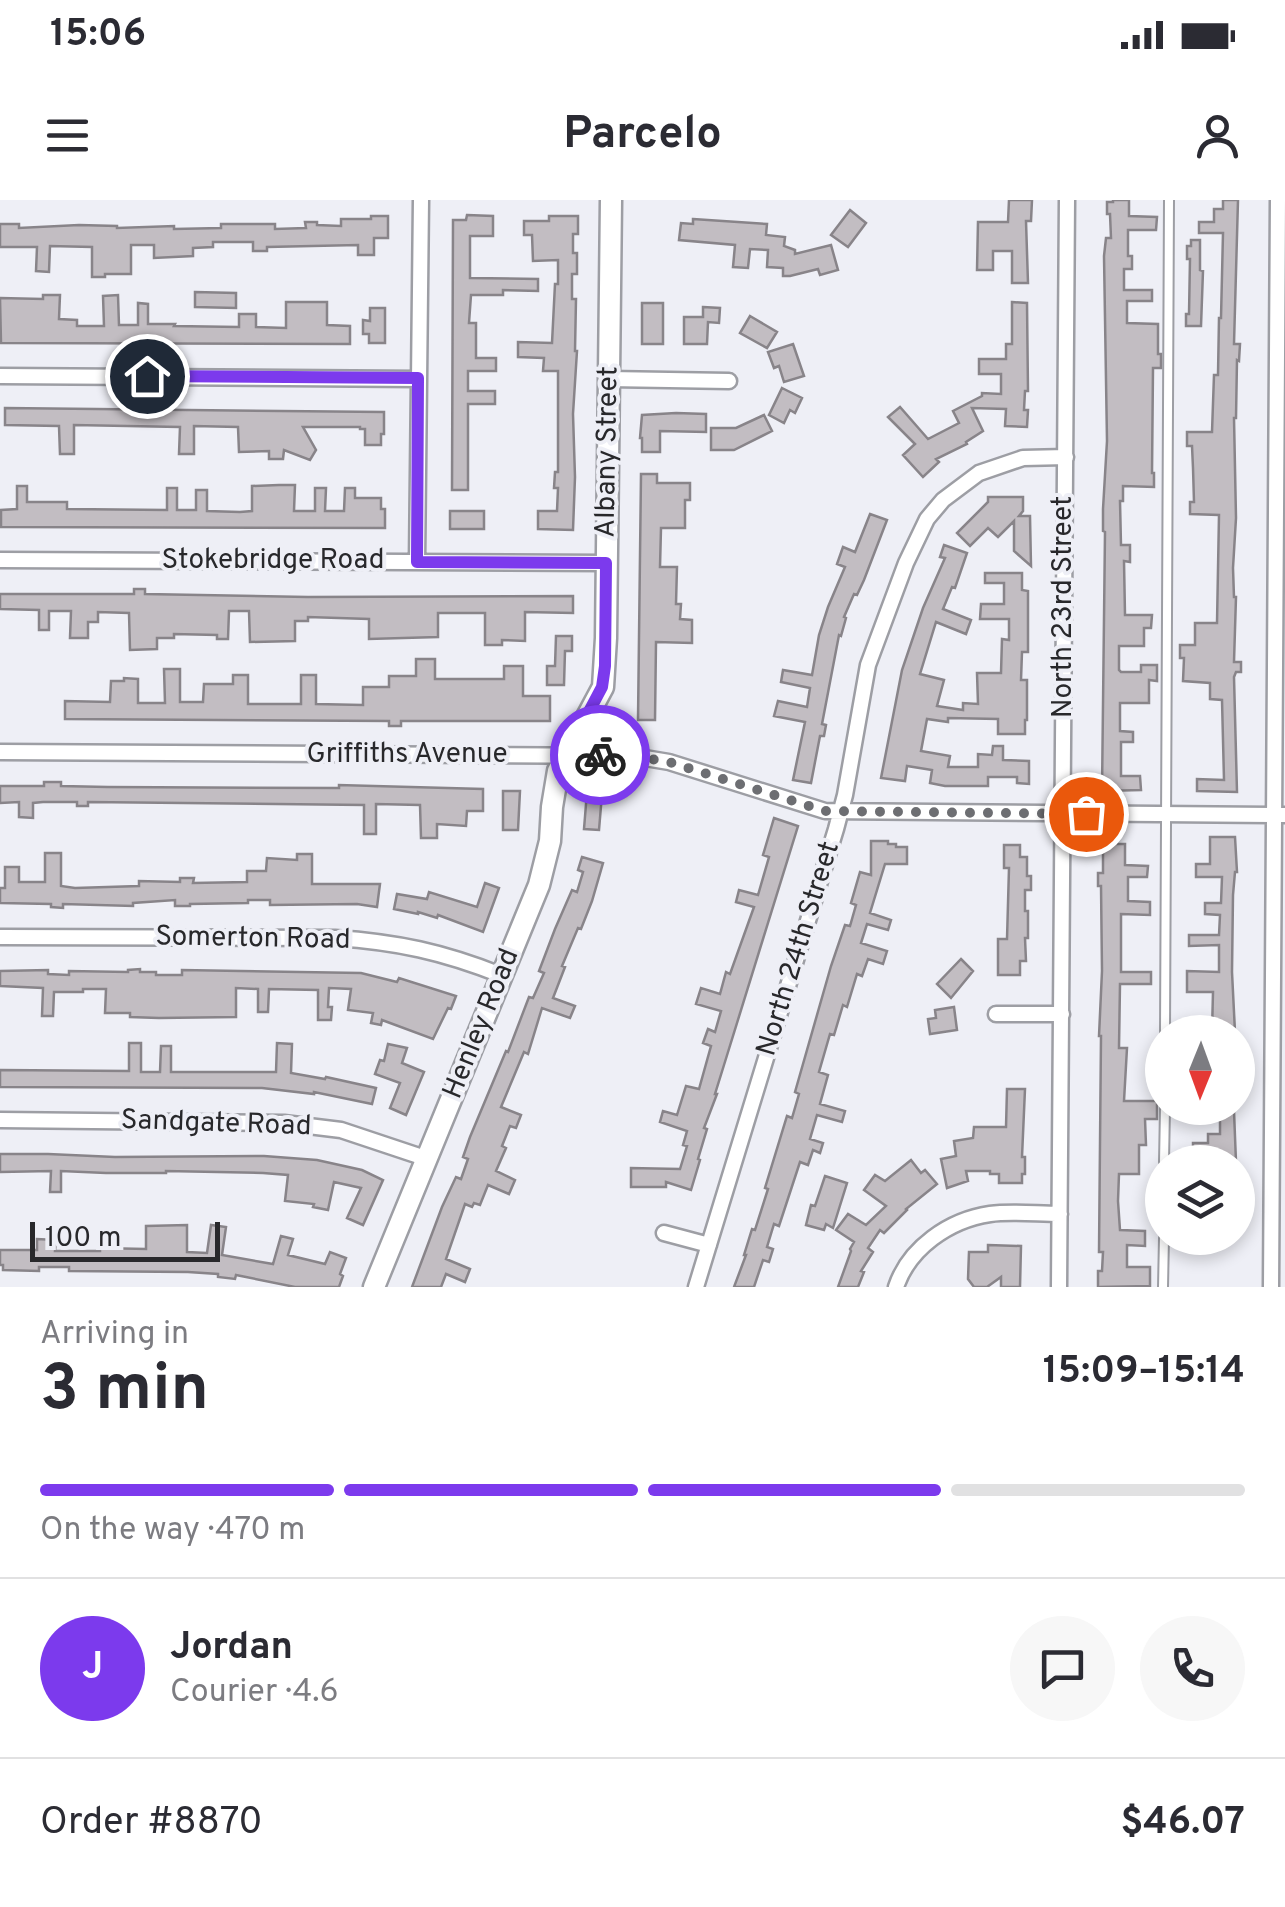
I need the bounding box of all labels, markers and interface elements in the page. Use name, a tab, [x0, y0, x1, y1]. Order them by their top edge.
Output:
text: 15:06	[50, 11, 146, 60]
text: Parcelo	[563, 107, 722, 164]
icon: menu	[40, 108, 95, 163]
icon: person	[1190, 108, 1245, 163]
pin	[105, 334, 190, 419]
icon: home	[120, 349, 175, 404]
street label: Albany Street	[589, 366, 627, 538]
street label: North 23rd Street	[1046, 496, 1082, 718]
street label: Stokebridge Road	[162, 543, 384, 579]
courier	[550, 705, 650, 805]
icon: bike	[573, 728, 628, 783]
street label: Griffiths Avenue	[306, 737, 508, 773]
pin	[1044, 772, 1129, 857]
icon: bag	[1059, 787, 1114, 842]
street label: North 24th Street	[749, 837, 849, 1061]
street label: Somerton Road	[155, 919, 351, 959]
street label: Henley Road	[436, 944, 528, 1104]
north arrow	[1145, 1015, 1255, 1125]
map controls	[1145, 1015, 1255, 1255]
street label: Sandgate Road	[120, 1103, 312, 1145]
button: layers	[1145, 1145, 1255, 1255]
scale bar	[30, 1217, 220, 1262]
text: 100 m	[45, 1221, 121, 1257]
text: Arriving in	[40, 1315, 189, 1355]
text: 15:09–15:14	[1043, 1348, 1245, 1397]
text: 3 min	[40, 1351, 209, 1433]
text: On the way · 470 m	[40, 1511, 305, 1551]
button: chat	[1010, 1616, 1115, 1721]
button: phone	[1140, 1616, 1245, 1721]
text: Jordan	[170, 1624, 293, 1673]
text: J	[82, 1644, 103, 1693]
text: Courier · 4.6	[170, 1673, 339, 1713]
text: Order #8870	[40, 1799, 263, 1848]
text: $46.07	[1120, 1799, 1245, 1848]

